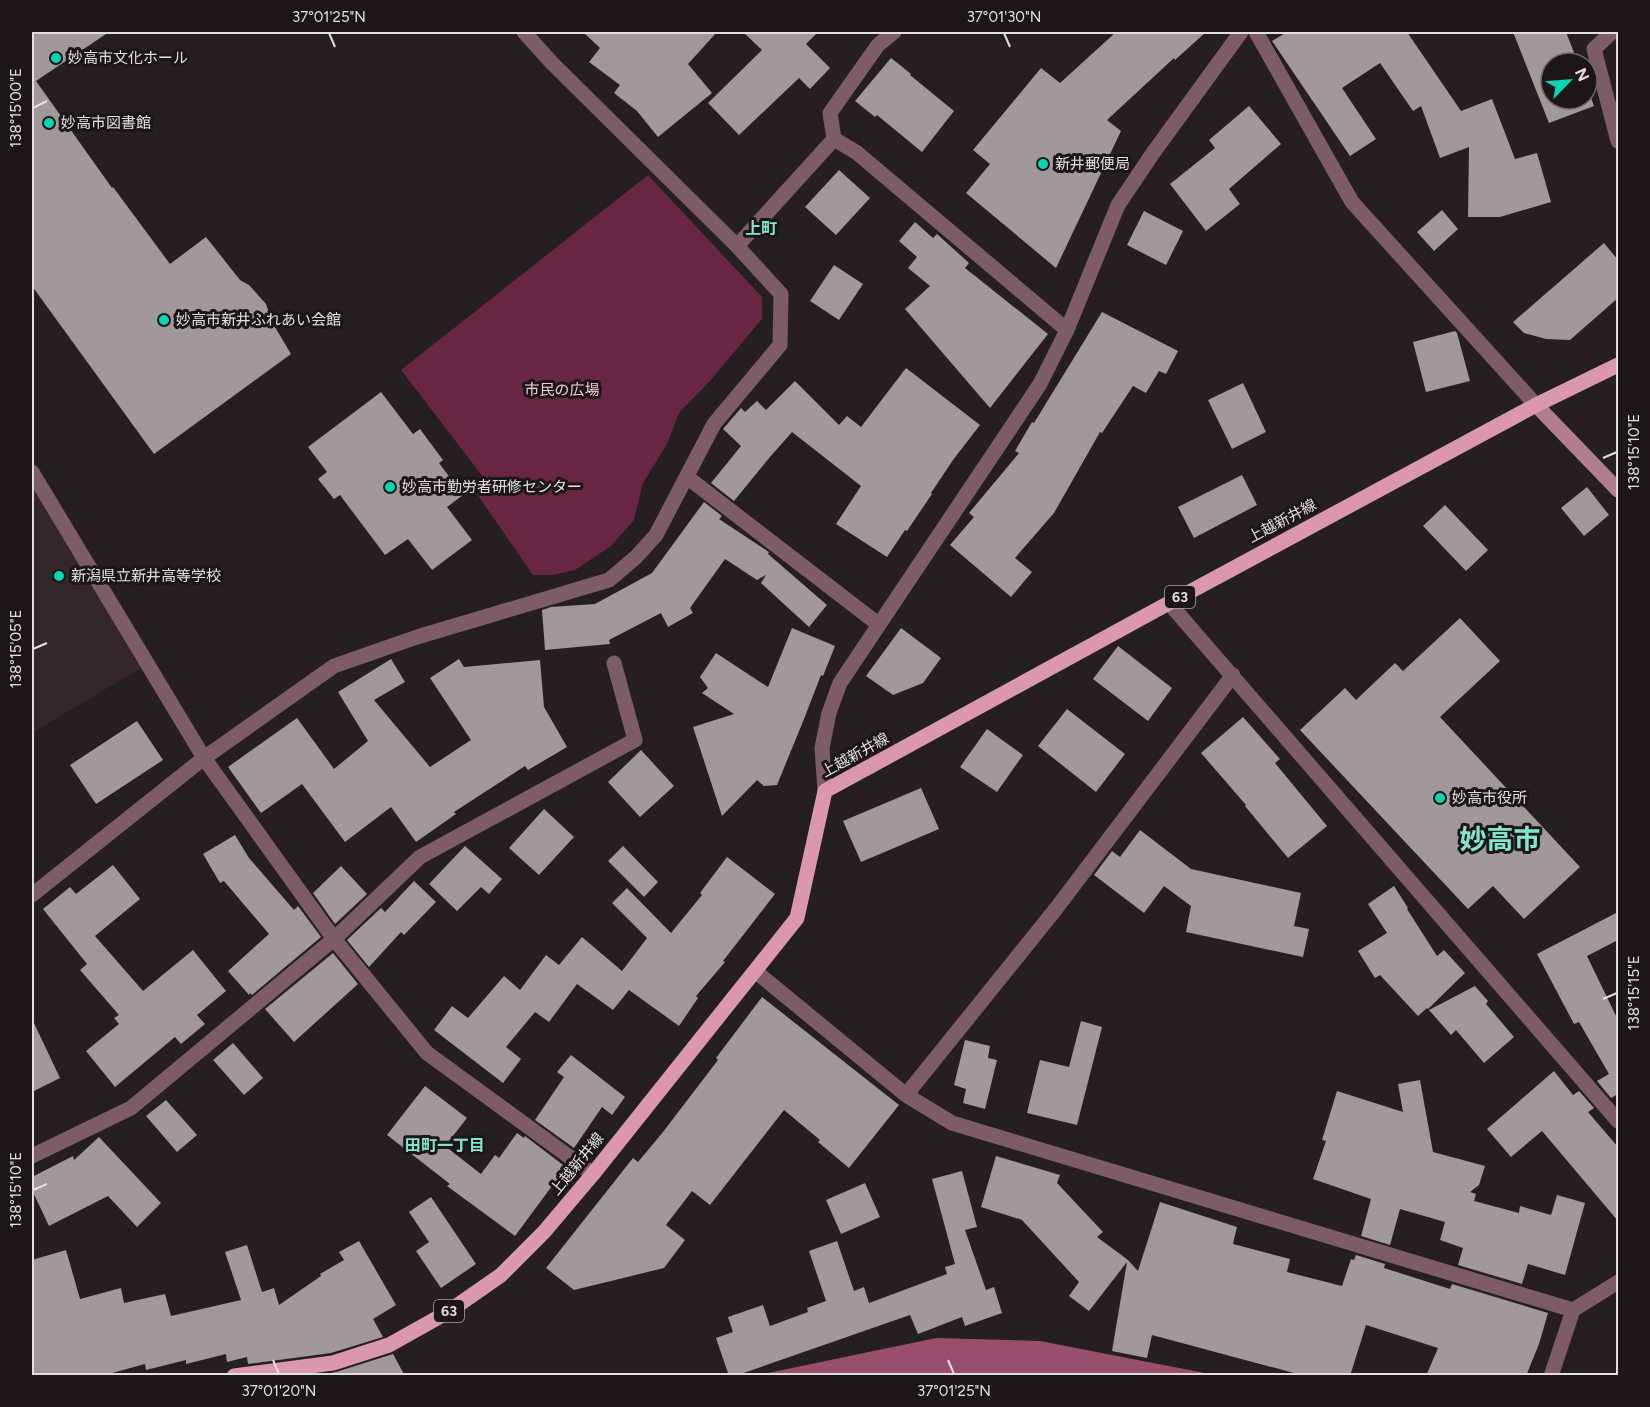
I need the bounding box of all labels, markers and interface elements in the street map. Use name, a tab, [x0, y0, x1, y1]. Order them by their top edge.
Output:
text: 37°01'25"N	[292, 8, 366, 26]
text: 37°01'30"N	[967, 8, 1041, 26]
place label: 妙高市文化ホール	[68, 49, 188, 67]
marker: 妙高市文化ホール	[49, 51, 63, 65]
north arrow	[1539, 51, 1599, 111]
text: N	[1571, 65, 1593, 84]
text: 138°15'00"E	[7, 68, 25, 148]
place label: 妙高市図書館	[61, 114, 151, 132]
marker: 妙高市図書館	[42, 116, 56, 130]
place label: 新井郵便局	[1055, 155, 1130, 173]
marker: 新井郵便局	[1036, 157, 1050, 171]
district label: 上町	[745, 219, 777, 238]
place label: 妙高市新井ふれあい会館	[176, 311, 341, 329]
marker: 妙高市新井ふれあい会館	[157, 313, 171, 327]
park label: 市民の広場	[524, 381, 600, 399]
text: 138°15'10"E	[1625, 414, 1643, 490]
place label: 妙高市勤労者研修センター	[402, 478, 582, 496]
marker: 妙高市勤労者研修センター	[383, 480, 397, 494]
street label: 上越新井線	[1245, 495, 1319, 547]
place label: 新潟県立新井高等学校	[71, 567, 221, 585]
marker: 新潟県立新井高等学校	[52, 569, 66, 583]
road number: 63	[1165, 586, 1195, 608]
text: 138°15'05"E	[7, 610, 25, 688]
street label: 上越新井線	[818, 729, 892, 781]
place label: 妙高市役所	[1452, 789, 1527, 807]
marker: 妙高市役所	[1433, 791, 1447, 805]
district label: 妙高市	[1460, 823, 1541, 856]
text: 138°15'15"E	[1625, 955, 1643, 1031]
street label: 上越新井線	[546, 1129, 608, 1199]
district label: 田町一丁目	[405, 1136, 485, 1155]
text: 138°15'10"E	[7, 1152, 25, 1228]
road number: 63	[434, 1300, 464, 1322]
text: 37°01'20"N	[242, 1382, 316, 1400]
text: 37°01'25"N	[917, 1382, 991, 1400]

